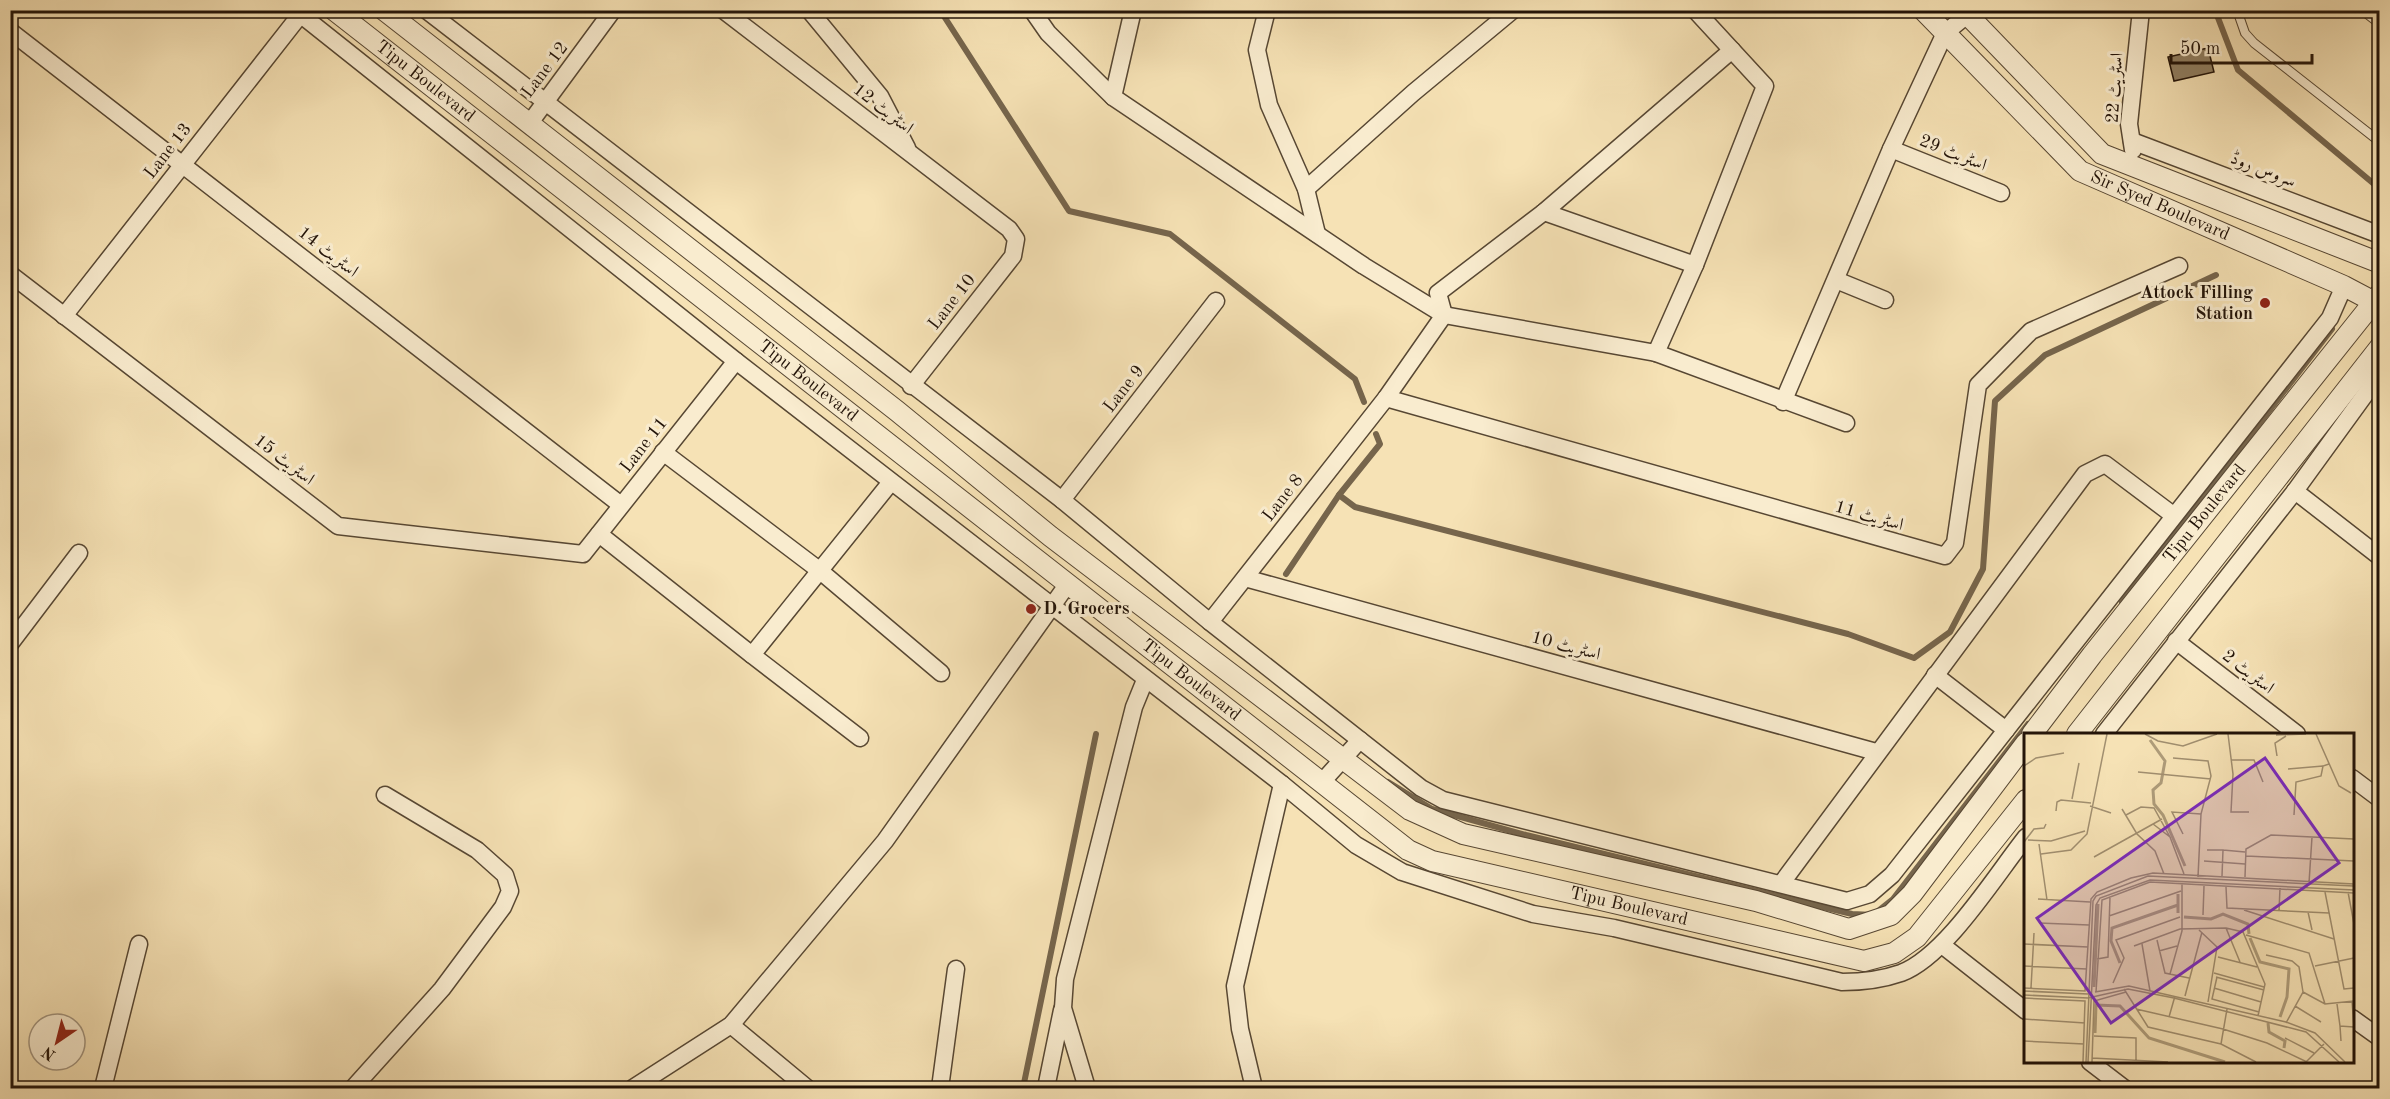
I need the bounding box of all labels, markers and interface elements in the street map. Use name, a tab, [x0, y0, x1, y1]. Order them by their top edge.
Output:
scale bar	[2171, 27, 2312, 65]
street label: Tipu Boulevard	[372, 37, 478, 126]
street label: Lane 12	[518, 39, 572, 101]
text: 50 m	[2180, 40, 2220, 58]
street label: اسٹریٹ 22	[2104, 52, 2128, 124]
street label: اسٹریٹ 12	[848, 80, 916, 139]
street label: Lane 13	[141, 120, 195, 182]
street label: اسٹریٹ 29	[1916, 131, 1989, 176]
street label: سروس روڈ	[2227, 147, 2299, 193]
street label: Sir Syed Boulevard	[2088, 168, 2232, 244]
street label: اسٹریٹ 14	[293, 223, 361, 282]
street label: Lane 10	[925, 271, 979, 333]
place label: Attock Filling Station	[2140, 284, 2253, 323]
marker: Attock Filling Station	[2258, 296, 2272, 310]
street label: Tipu Boulevard	[755, 337, 861, 425]
street label: Lane 9	[1100, 362, 1148, 416]
street label: Lane 11	[617, 414, 671, 476]
street label: اسٹریٹ 15	[249, 431, 317, 490]
street label: Tipu Boulevard	[2160, 461, 2249, 566]
street label: Lane 8	[1259, 471, 1307, 525]
street label: اسٹریٹ 11	[1832, 498, 1906, 536]
place label: D. Grocers	[1043, 600, 1130, 618]
marker: D. Grocers	[1024, 602, 1038, 616]
street label: اسٹریٹ 10	[1529, 628, 1603, 666]
street label: Tipu Boulevard	[1138, 636, 1244, 725]
street label: اسٹریٹ 2	[2218, 646, 2277, 699]
inset map	[2024, 733, 2354, 1063]
street label: Tipu Boulevard	[1568, 884, 1690, 929]
north arrow	[27, 1012, 87, 1072]
text: N	[39, 1042, 59, 1063]

